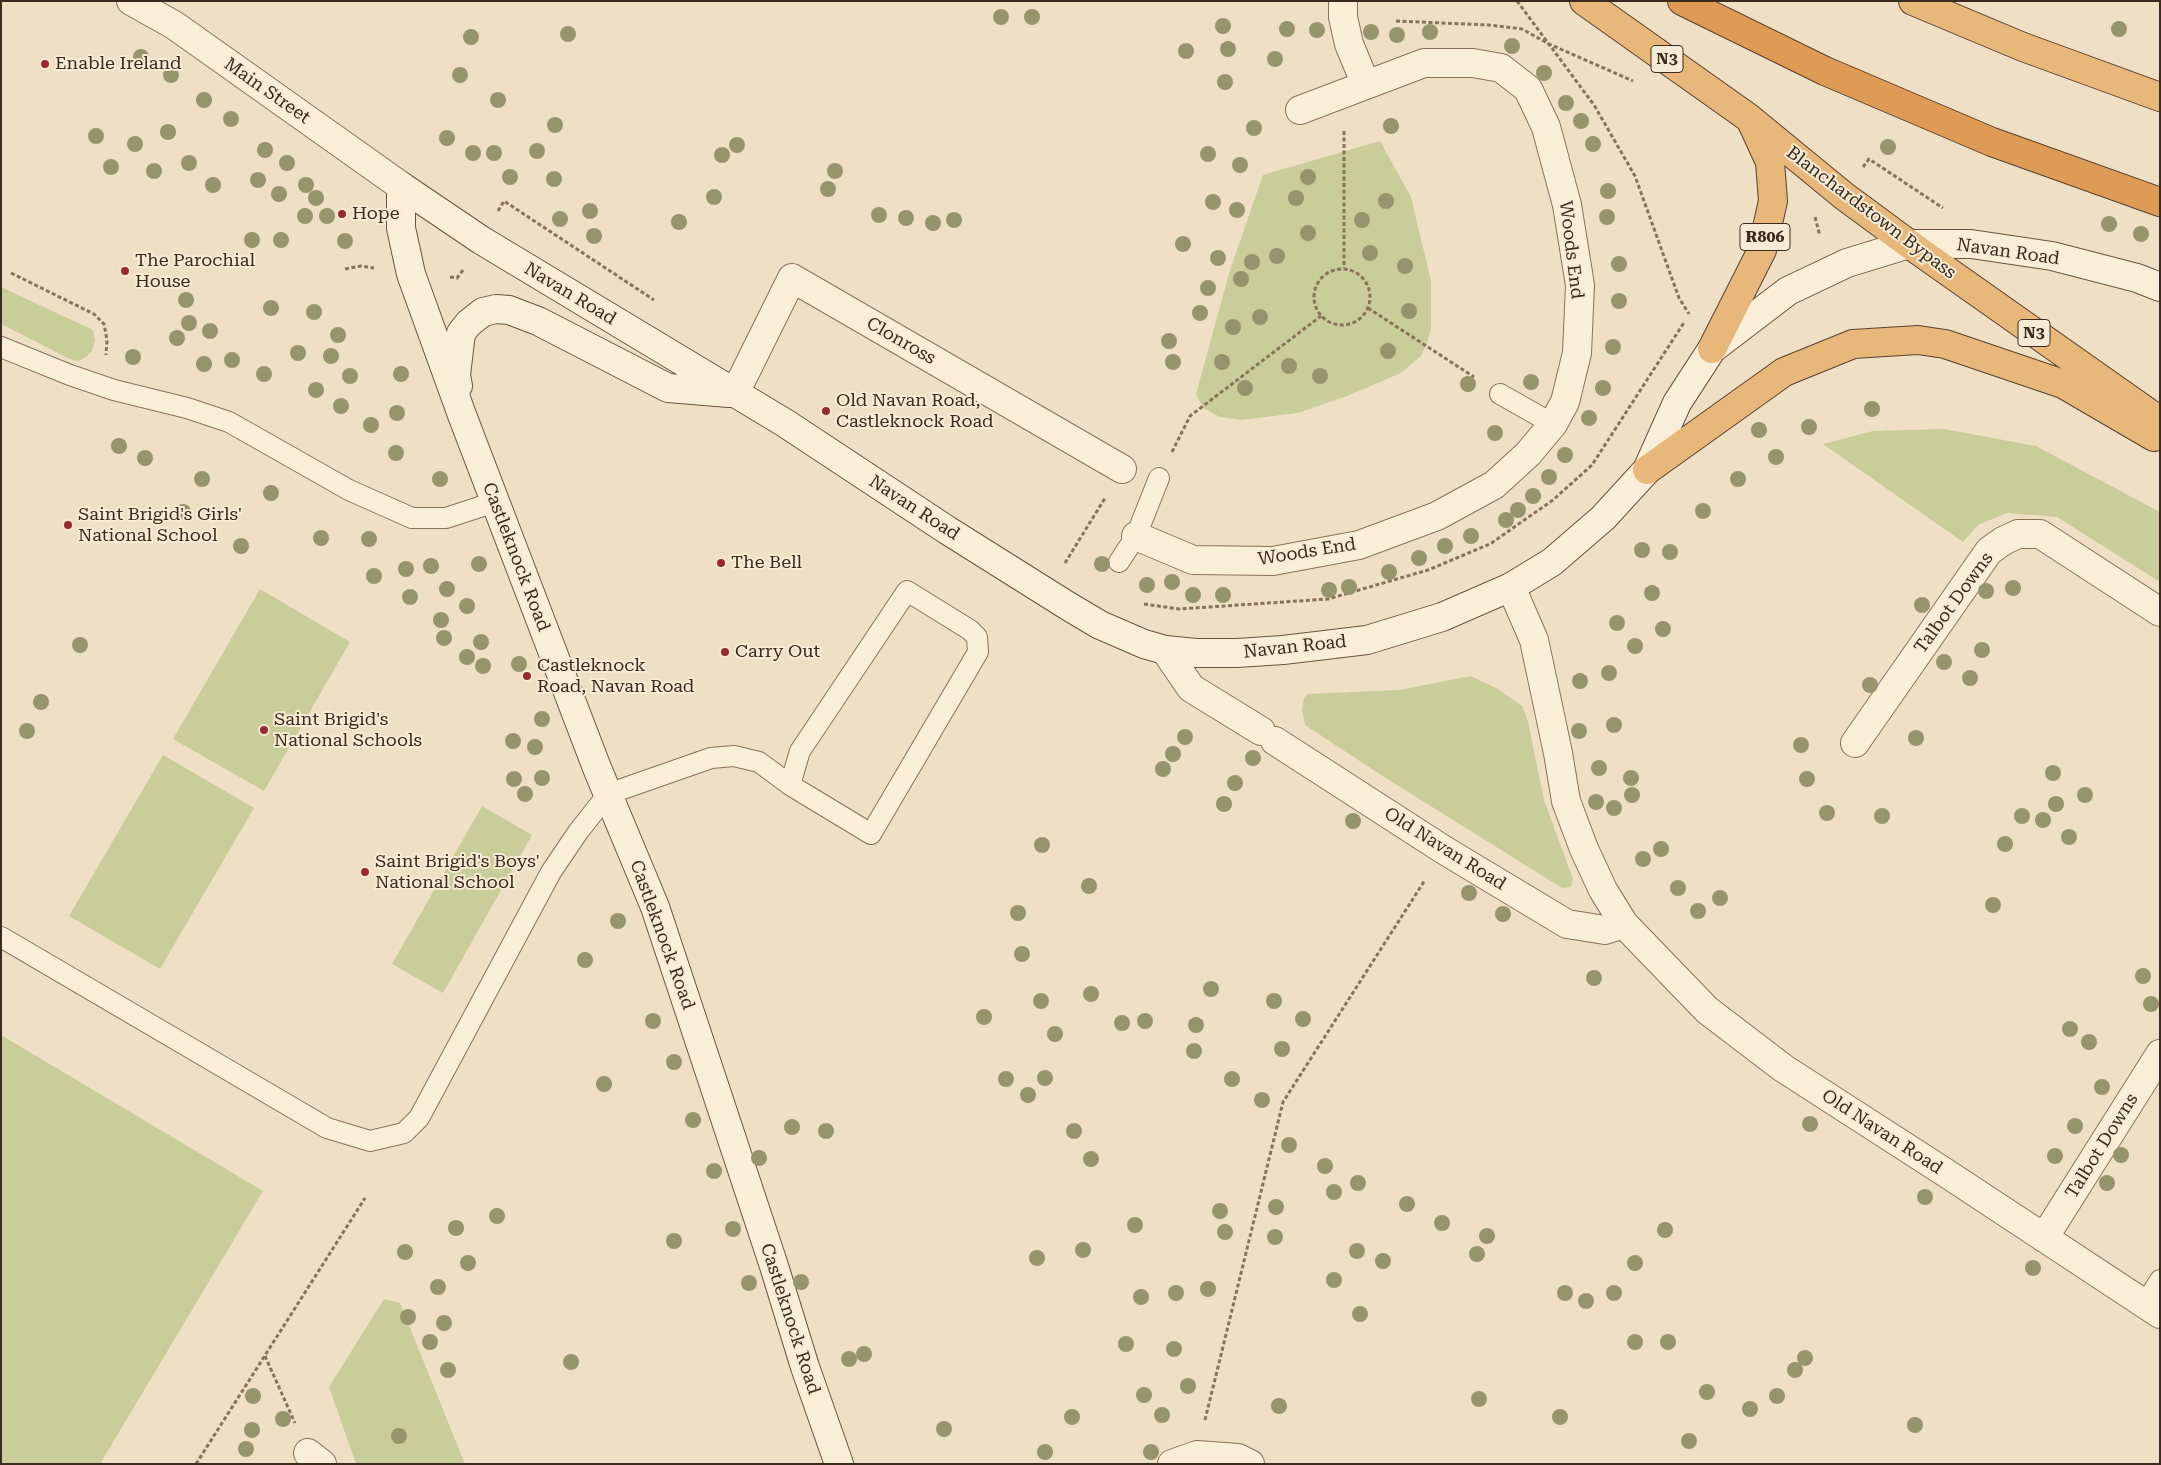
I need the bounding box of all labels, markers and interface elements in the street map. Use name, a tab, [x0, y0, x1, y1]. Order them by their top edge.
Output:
road number: N3	[1651, 46, 1683, 72]
place label: Enable Ireland	[55, 53, 182, 75]
street label: Main Street	[220, 53, 314, 129]
marker: Enable Ireland	[39, 58, 51, 70]
street label: Blanchardstown Bypass	[1782, 142, 1960, 284]
street label: Woods End	[1554, 200, 1588, 300]
place label: Hope	[352, 203, 400, 225]
marker: Hope	[336, 208, 348, 220]
road number: R806	[1740, 223, 1790, 250]
street label: Navan Road	[1955, 234, 2061, 270]
place label: The Parochial House	[135, 250, 255, 292]
street label: Navan Road	[520, 258, 620, 330]
marker: The Parochial House	[119, 265, 131, 277]
street label: Clonross	[863, 313, 939, 369]
road number: N3	[2018, 319, 2050, 346]
place label: Old Navan Road, Castleknock Road	[836, 390, 994, 432]
marker: Old Navan Road, Castleknock Road	[820, 405, 832, 417]
street label: Navan Road	[865, 471, 963, 545]
street label: Castleknock Road	[478, 480, 554, 634]
place label: Saint Brigid's Girls' National School	[78, 504, 242, 546]
marker: Saint Brigid's Girls' National School	[62, 519, 74, 531]
street label: Woods End	[1256, 534, 1358, 570]
street label: Talbot Downs	[1910, 548, 1998, 658]
place label: The Bell	[731, 552, 802, 574]
marker: The Bell	[715, 557, 727, 569]
street label: Navan Road	[1242, 631, 1348, 663]
place label: Carry Out	[735, 641, 820, 663]
marker: Carry Out	[719, 646, 731, 658]
place label: Castleknock Road, Navan Road	[537, 655, 694, 698]
marker: Castleknock Road, Navan Road	[521, 670, 533, 682]
place label: Saint Brigid's National Schools	[274, 709, 422, 752]
marker: Saint Brigid's National Schools	[258, 724, 270, 736]
street label: Old Navan Road	[1380, 803, 1510, 895]
place label: Saint Brigid's Boys' National School	[375, 851, 540, 894]
street label: Castleknock Road	[625, 857, 699, 1013]
marker: Saint Brigid's Boys' National School	[359, 866, 371, 878]
street label: Old Navan Road	[1818, 1085, 1946, 1179]
street label: Talbot Downs	[2061, 1089, 2143, 1203]
street label: Castleknock Road	[755, 1241, 825, 1397]

